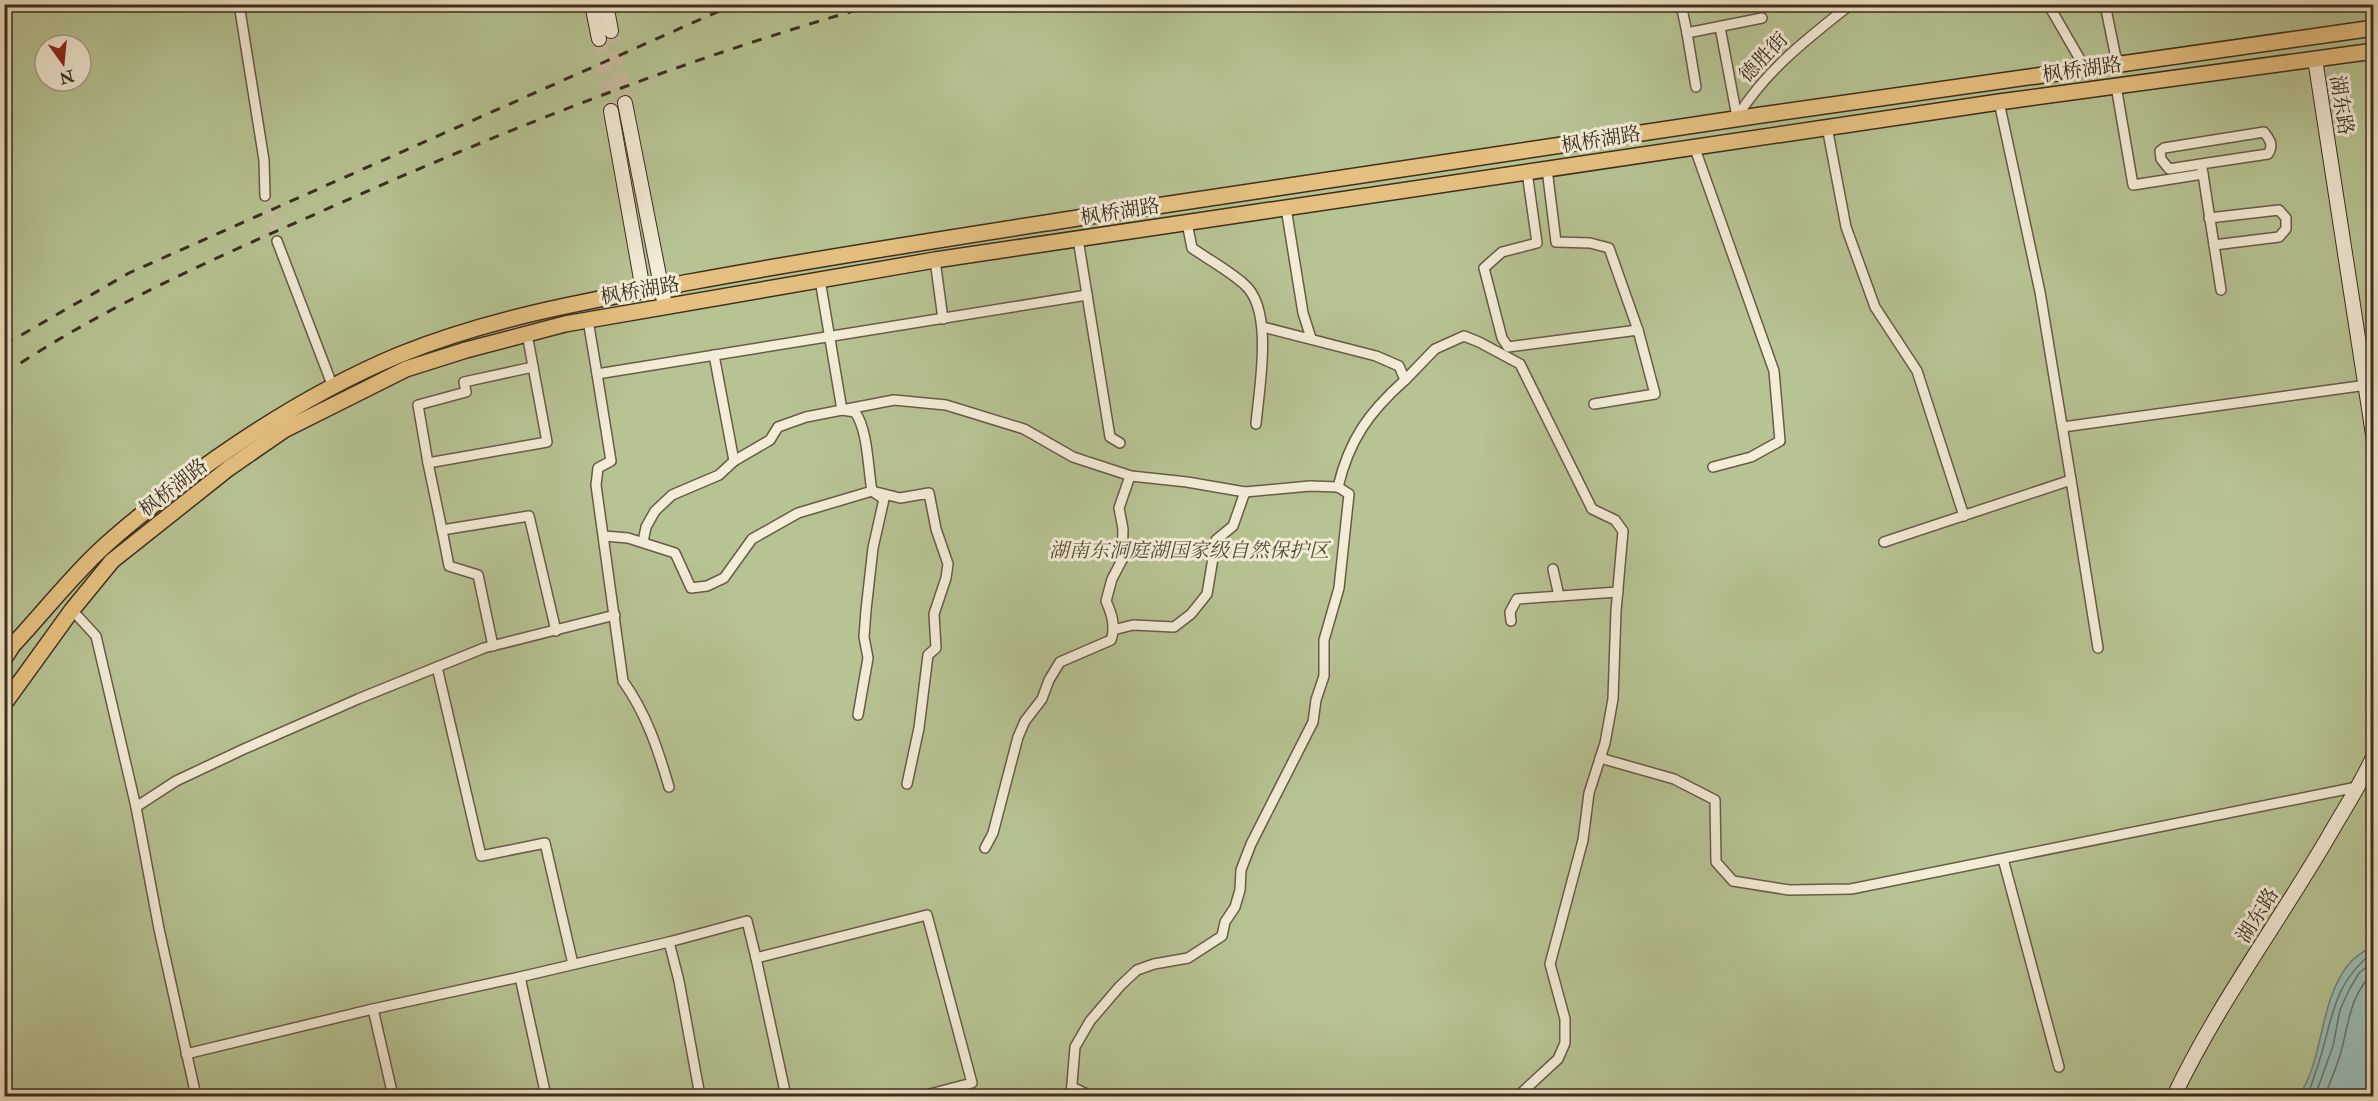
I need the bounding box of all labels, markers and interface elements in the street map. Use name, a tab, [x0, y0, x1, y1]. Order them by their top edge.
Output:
street label: 德胜街	[1734, 27, 1793, 88]
north arrow	[33, 33, 93, 93]
street label: 枫桥湖路	[2041, 52, 2123, 87]
text: N	[56, 65, 77, 88]
street label: 湖东路	[2324, 73, 2359, 137]
street label: 枫桥湖路	[1560, 121, 1643, 158]
street label: 枫桥湖路	[1079, 193, 1162, 230]
street label: 枫桥湖路	[599, 271, 682, 310]
street label: 枫桥湖路	[134, 453, 213, 522]
park label: 湖南东洞庭湖国家级自然保护区	[1049, 538, 1332, 563]
street label: 湖东路	[2231, 883, 2284, 947]

